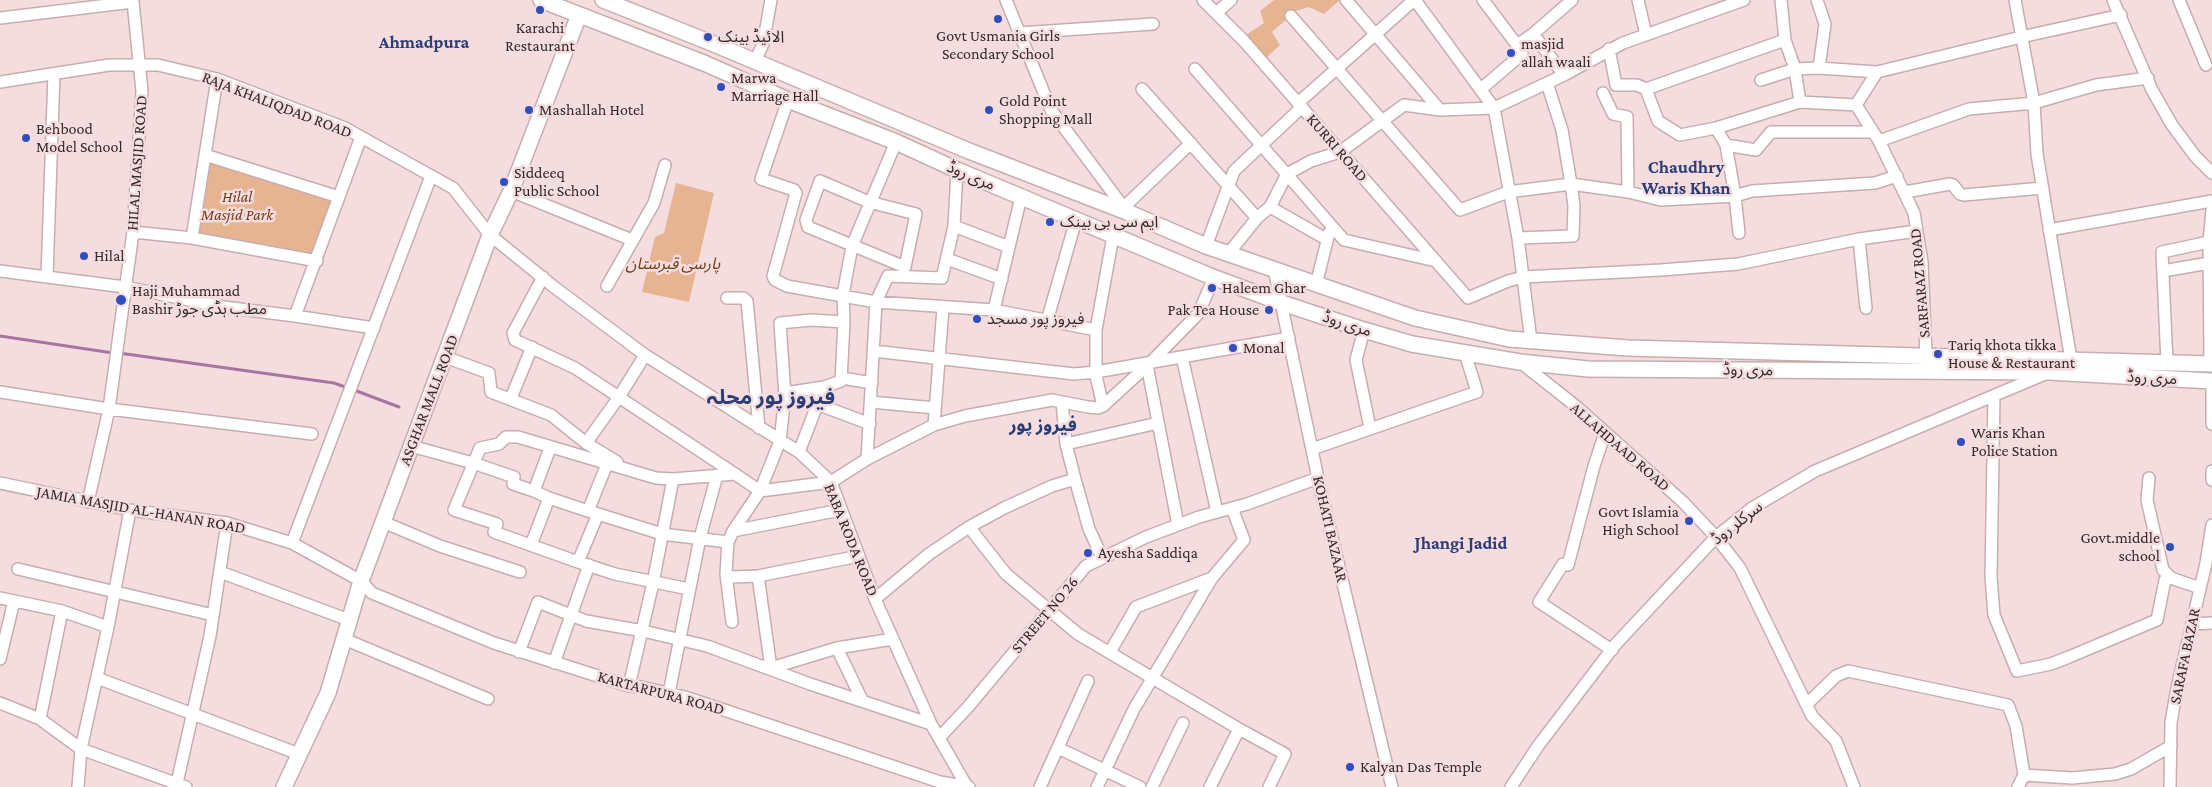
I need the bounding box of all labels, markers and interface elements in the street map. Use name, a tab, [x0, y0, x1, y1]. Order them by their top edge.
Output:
marker: Karachi Restaurant	[534, 4, 546, 16]
marker: Govt Usmania Girls Secondary School	[992, 13, 1004, 25]
place label: Karachi Restaurant	[505, 18, 575, 56]
place label: Govt Usmania Girls Secondary School	[936, 26, 1060, 64]
place label: الائیڈ بینک	[718, 27, 784, 47]
district label: Ahmadpura	[379, 31, 469, 53]
marker: الائیڈ بینک	[702, 31, 714, 43]
place label: masjid allah waali	[1521, 34, 1591, 72]
marker: masjid allah waali	[1505, 47, 1517, 59]
street label: RAJA KHALIQDAD ROAD	[199, 68, 355, 142]
place label: Marwa Marriage Hall	[731, 68, 819, 106]
marker: Marwa Marriage Hall	[715, 81, 727, 93]
place label: Gold Point Shopping Mall	[999, 91, 1092, 129]
street label: HILAL MASJID ROAD	[123, 95, 151, 231]
place label: Mashallah Hotel	[539, 100, 644, 120]
marker: Mashallah Hotel	[523, 104, 535, 116]
marker: Gold Point Shopping Mall	[983, 104, 995, 116]
street label: KURRI ROAD	[1302, 110, 1372, 186]
place label: Behbood Model School	[36, 119, 123, 157]
marker: Behbood Model School	[20, 132, 32, 144]
district label: Chaudhry Waris Khan	[1641, 156, 1731, 198]
street label: مری روڈ	[944, 157, 998, 195]
place label: Siddeeq Public School	[514, 163, 599, 201]
marker: Siddeeq Public School	[498, 176, 510, 188]
park label: Hilal Masjid Park	[201, 187, 273, 225]
place label: ایم سی بی بینک	[1060, 212, 1158, 232]
marker: ایم سی بی بینک	[1044, 216, 1056, 228]
street label: SARFARAZ ROAD	[1906, 227, 1934, 339]
place label: Hilal	[94, 246, 125, 266]
marker: Hilal	[78, 250, 90, 262]
park label: پارسی قبرستان	[626, 254, 720, 274]
place label: Haleem Ghar	[1222, 278, 1306, 298]
place label: Haji Muhammad Bashir مطب ہڈی جوڑ	[132, 281, 267, 319]
marker: Haleem Ghar	[1206, 282, 1218, 294]
marker: Haji Muhammad Bashir مطب ہڈی جوڑ	[114, 293, 128, 307]
place label: Pak Tea House	[1167, 300, 1259, 320]
marker: Pak Tea House	[1263, 304, 1275, 316]
street label: مری روڈ	[1320, 307, 1374, 341]
place label: فیروز پور مسجد	[987, 309, 1084, 329]
marker: فیروز پور مسجد	[971, 313, 983, 325]
street label: ASGHAR MALL ROAD	[395, 332, 463, 468]
place label: Tariq khota tikka House & Restaurant	[1948, 335, 2075, 373]
place label: Monal	[1243, 338, 1284, 358]
marker: Monal	[1227, 342, 1239, 354]
marker: Tariq khota tikka House & Restaurant	[1932, 348, 1944, 360]
street label: مری روڈ	[1723, 360, 1773, 380]
street label: مری روڈ	[2126, 367, 2178, 389]
district label: فیروز پور محلہ	[707, 385, 835, 411]
street label: ALLAHDAAD ROAD	[1566, 398, 1674, 496]
district label: فیروز پور	[1009, 414, 1077, 436]
place label: Waris Khan Police Station	[1971, 423, 2058, 461]
marker: Waris Khan Police Station	[1955, 436, 1967, 448]
street label: KOHATI BAZAAR	[1308, 474, 1352, 584]
street label: BABA RODA ROAD	[820, 481, 882, 599]
street label: JAMIA MASJID AL-HANAN ROAD	[35, 482, 247, 538]
street label: سرکلر روڈ	[1708, 497, 1766, 549]
place label: Govt Islamia High School	[1598, 502, 1679, 540]
marker: Govt Islamia High School	[1683, 515, 1695, 527]
place label: Govt.middle school	[2080, 528, 2160, 566]
district label: Jhangi Jadid	[1415, 532, 1507, 554]
marker: Govt.middle school	[2164, 541, 2176, 553]
place label: Ayesha Saddiqa	[1098, 543, 1198, 563]
marker: Ayesha Saddiqa	[1082, 547, 1094, 559]
street label: STREET NO 26	[1007, 573, 1083, 657]
street label: SARAFA BAZAR	[2165, 606, 2205, 706]
street label: KARTARPURA ROAD	[595, 667, 727, 719]
place label: Kalyan Das Temple	[1360, 757, 1482, 777]
marker: Kalyan Das Temple	[1344, 761, 1356, 773]

